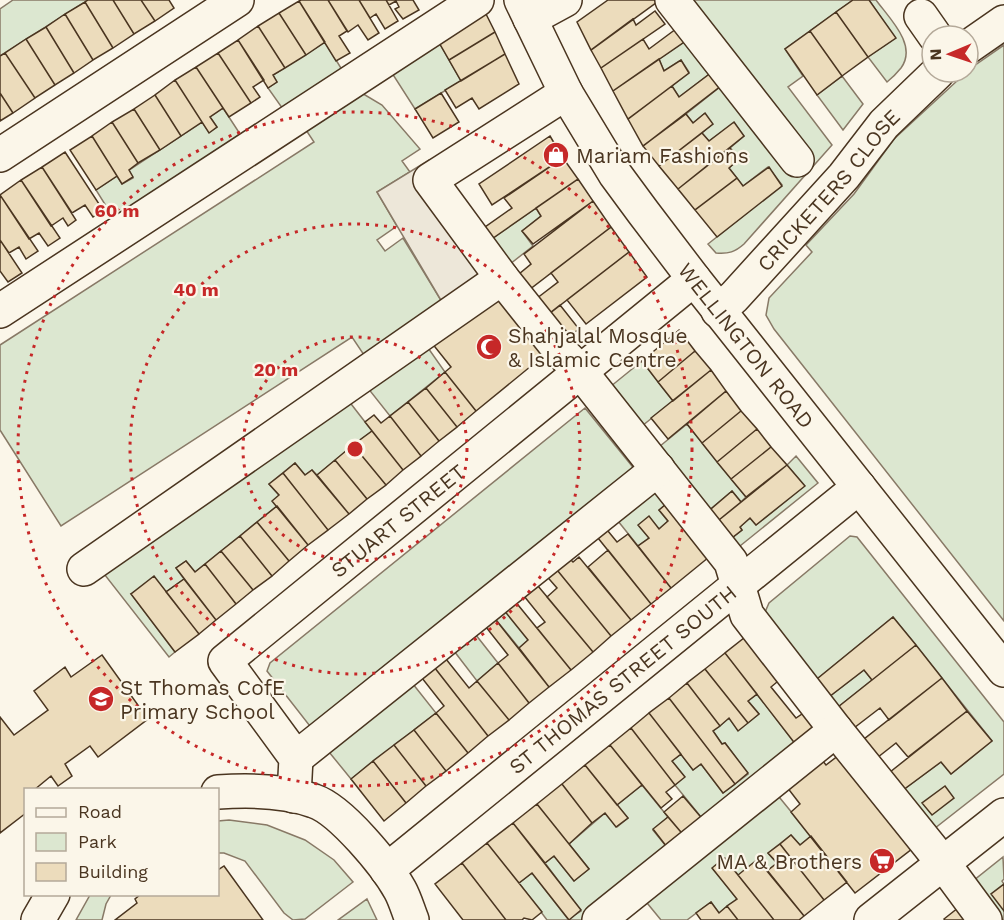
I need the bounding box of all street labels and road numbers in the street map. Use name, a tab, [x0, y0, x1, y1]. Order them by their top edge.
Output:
street label: CRICKETERS CLOSE	[751, 103, 905, 276]
street label: WELLINGTON ROAD	[674, 258, 820, 433]
street label: STUART STREET	[326, 458, 470, 582]
street label: ST THOMAS STREET SOUTH	[504, 579, 741, 779]

